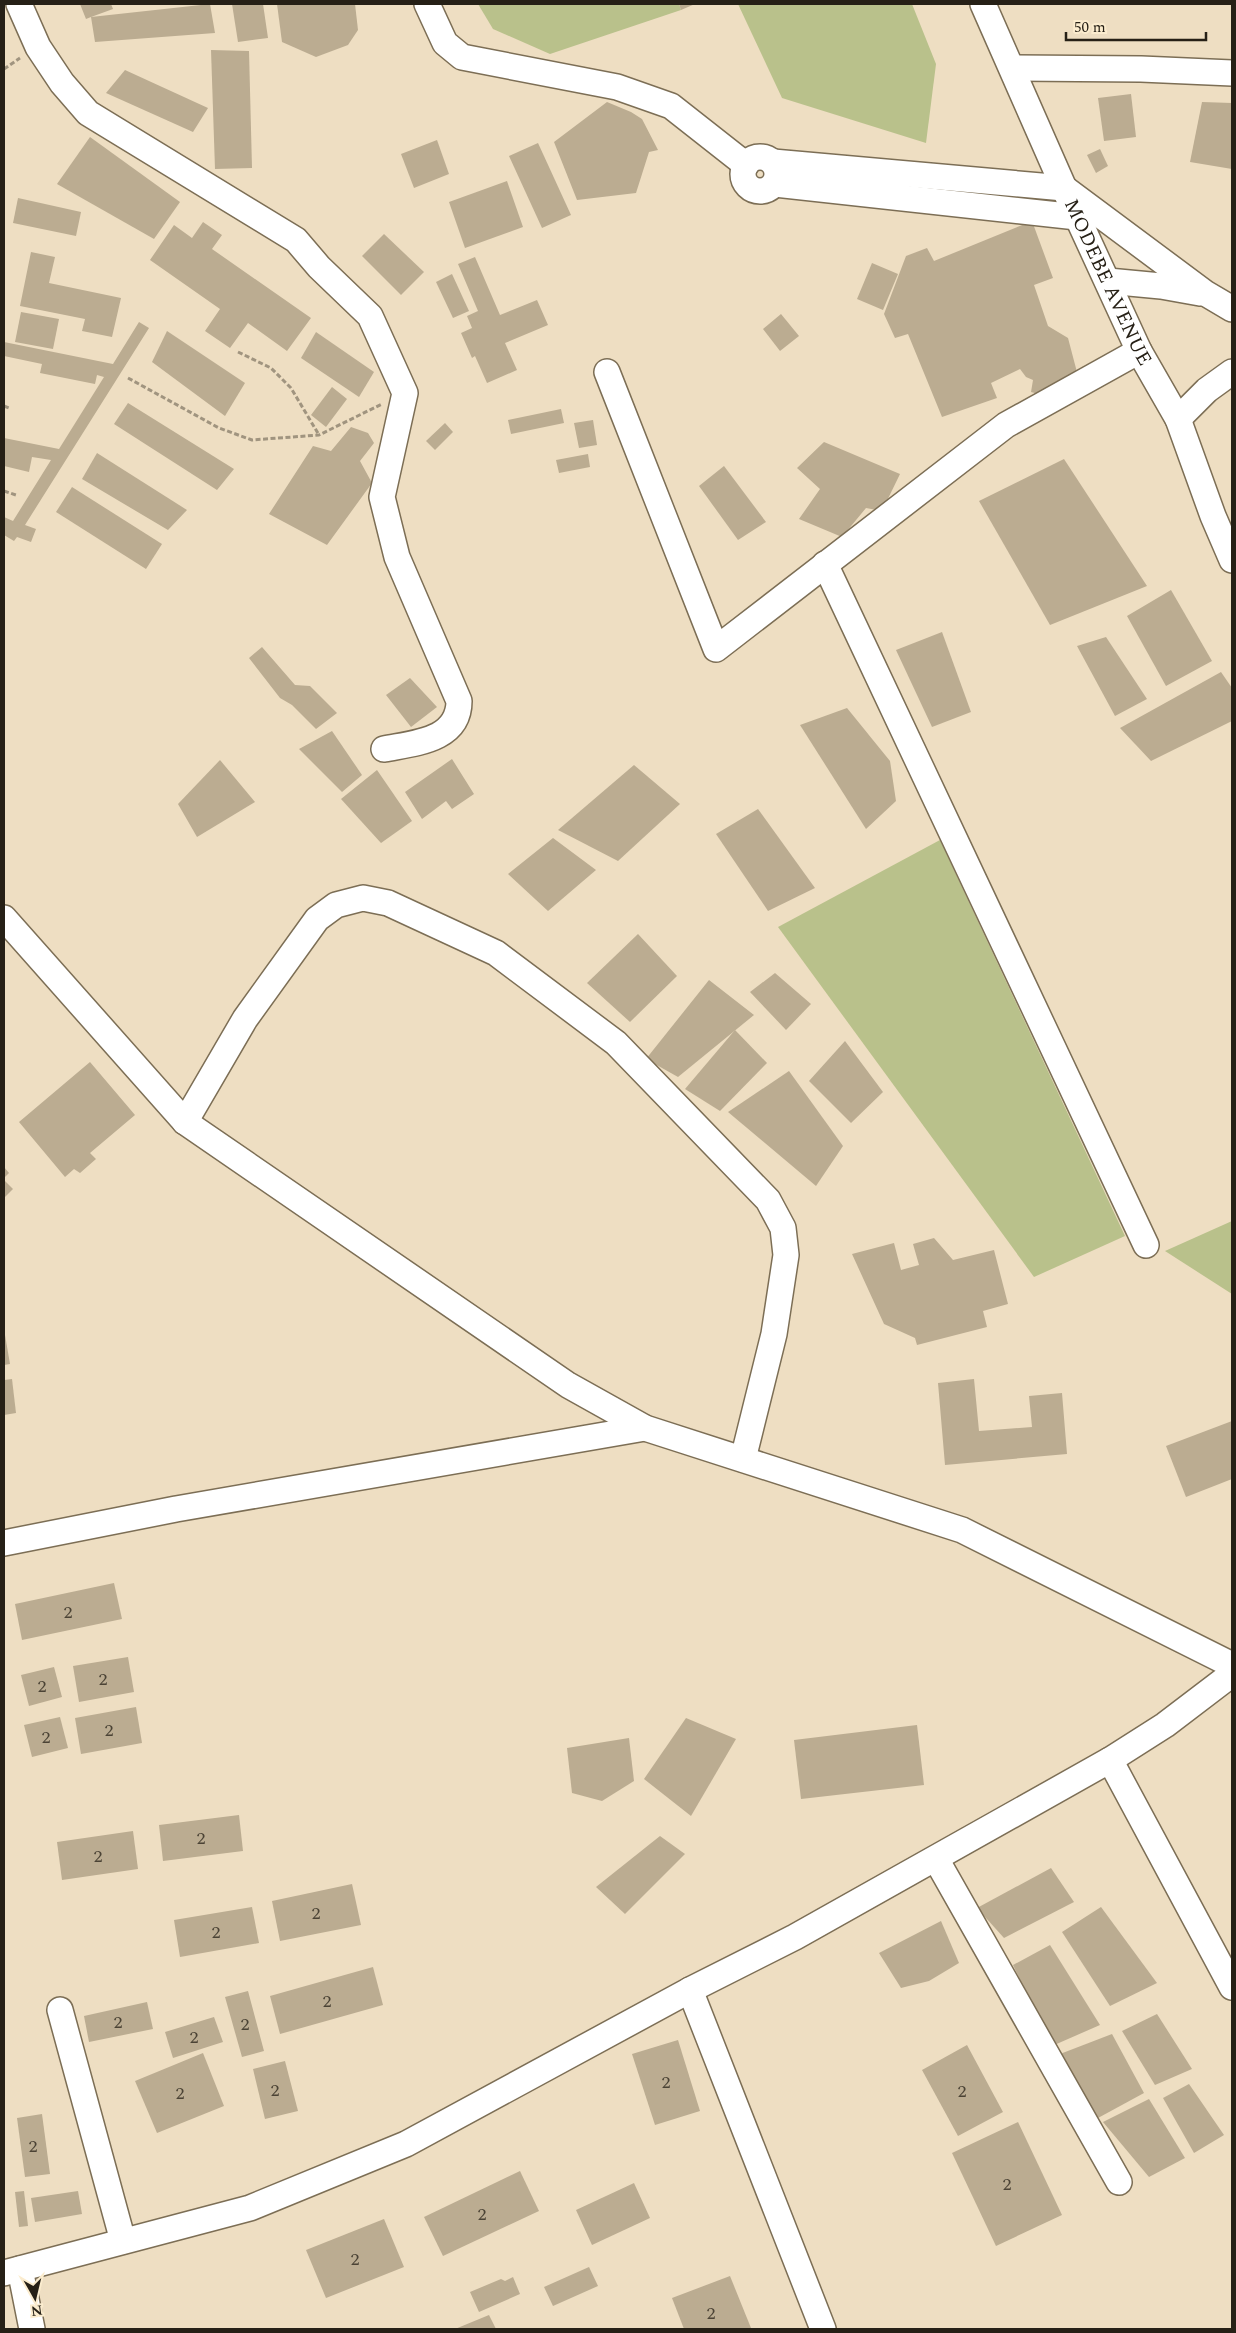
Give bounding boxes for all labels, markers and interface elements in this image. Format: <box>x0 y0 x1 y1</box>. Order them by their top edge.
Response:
scale bar <box>1066 10 1206 42</box>
text: 50 m <box>1074 16 1106 39</box>
street label: MODEBE AVENUE <box>1056 194 1160 372</box>
house number: 2 <box>64 1599 73 1626</box>
house number: 2 <box>99 1666 108 1693</box>
house number: 2 <box>38 1673 47 1700</box>
house number: 2 <box>105 1717 114 1744</box>
house number: 2 <box>42 1724 51 1751</box>
house number: 2 <box>197 1825 206 1852</box>
house number: 2 <box>94 1843 103 1870</box>
house number: 2 <box>312 1900 321 1927</box>
house number: 2 <box>212 1919 221 1946</box>
house number: 2 <box>323 1988 332 2015</box>
house number: 2 <box>114 2009 123 2036</box>
house number: 2 <box>241 2011 250 2038</box>
house number: 2 <box>190 2024 199 2051</box>
house number: 2 <box>662 2069 671 2096</box>
house number: 2 <box>271 2077 280 2104</box>
house number: 2 <box>958 2078 967 2105</box>
house number: 2 <box>176 2080 185 2107</box>
house number: 2 <box>29 2133 38 2160</box>
house number: 2 <box>1003 2171 1012 2198</box>
house number: 2 <box>478 2201 487 2228</box>
house number: 2 <box>351 2246 360 2273</box>
north arrow <box>10 2273 60 2323</box>
text: N <box>30 2299 44 2322</box>
house number: 2 <box>707 2300 716 2327</box>

